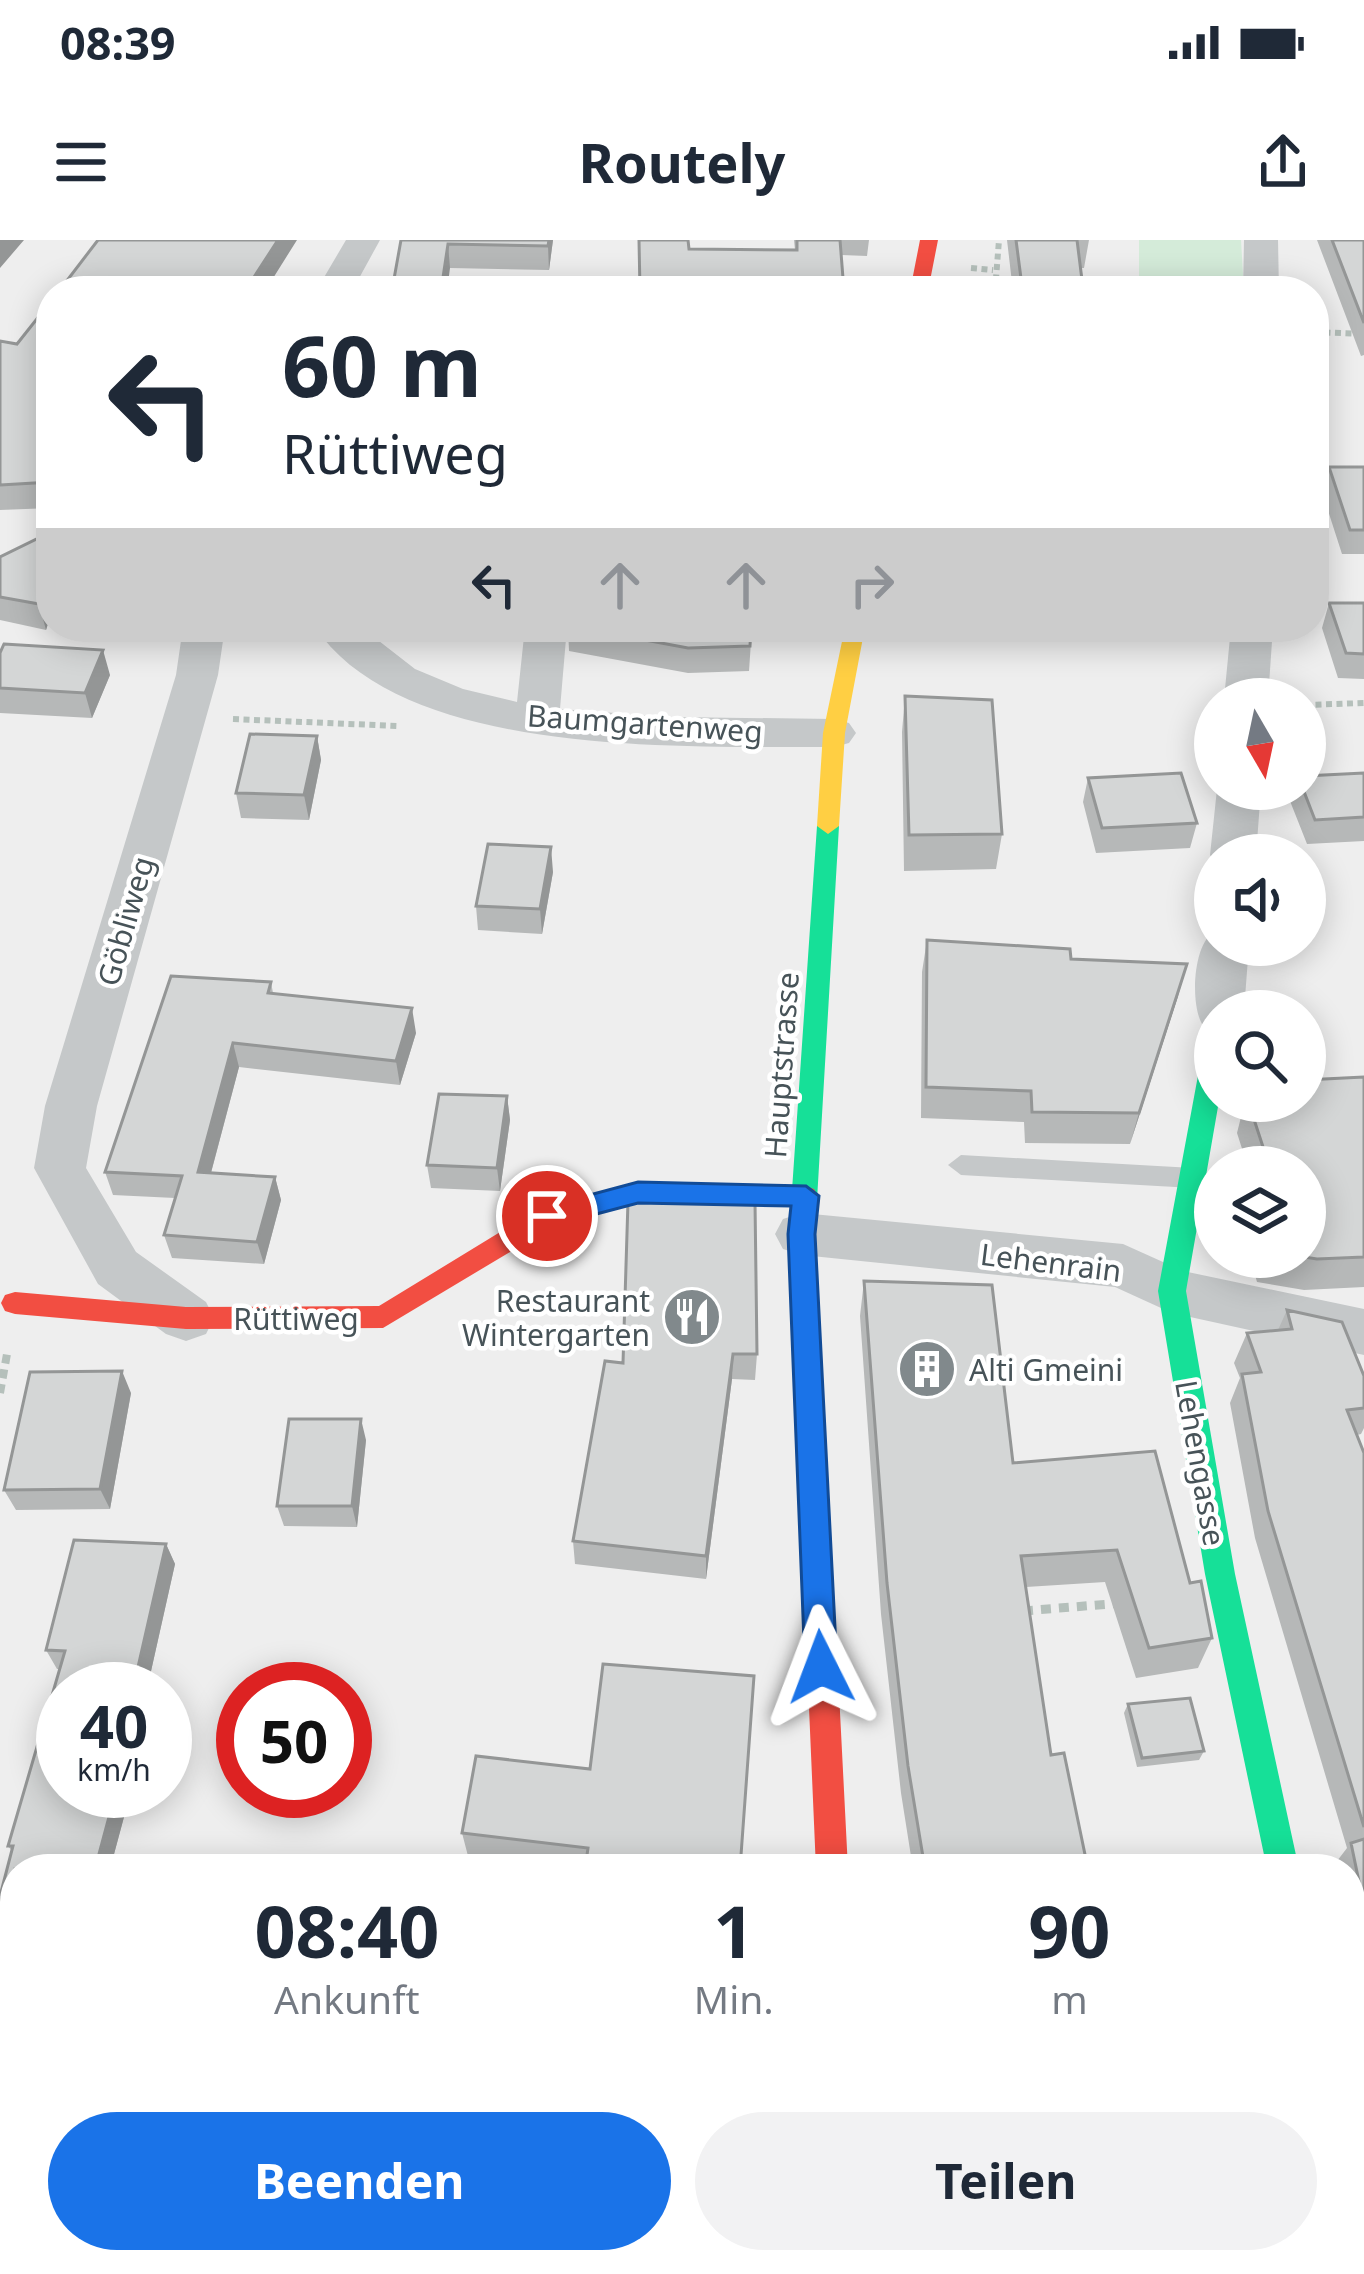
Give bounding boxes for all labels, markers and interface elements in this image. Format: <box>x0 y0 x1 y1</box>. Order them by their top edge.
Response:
text: 08:39 <box>60 12 176 73</box>
text: Routely <box>579 125 785 199</box>
icon: menu <box>48 129 114 195</box>
icon: share <box>1250 129 1316 195</box>
text: 60 m <box>282 307 482 422</box>
icon: left <box>84 324 240 480</box>
text: Rüttiweg <box>282 416 508 490</box>
icon: left <box>461 552 527 618</box>
icon: ahead <box>587 552 653 618</box>
icon: ahead <box>713 552 779 618</box>
icon: right <box>839 552 905 618</box>
north arrow <box>1194 678 1326 810</box>
map controls <box>1194 678 1326 1278</box>
street label: Baumgartenweg <box>526 694 764 752</box>
button: sound <box>1194 834 1326 966</box>
street label: Göbliweg <box>87 851 163 991</box>
street label: Hauptstrasse <box>754 971 808 1159</box>
button: search <box>1194 990 1326 1122</box>
button: layers <box>1194 1146 1326 1278</box>
pin <box>496 1165 598 1267</box>
icon: arrive <box>514 1183 580 1249</box>
street label: Lehenrain <box>978 1233 1124 1291</box>
place label: Restaurant Wintergarten <box>462 1280 650 1355</box>
restaurant icon: Restaurant Wintergarten <box>661 1286 723 1348</box>
street label: Rüttiweg <box>233 1298 359 1339</box>
building icon: Alti Gmeini <box>896 1338 958 1400</box>
place label: Alti Gmeini <box>969 1349 1123 1390</box>
street label: Lehengasse <box>1166 1377 1236 1549</box>
position arrow <box>758 1604 884 1730</box>
speed limit sign: 50 <box>216 1662 372 1818</box>
text: 40 <box>80 1684 148 1766</box>
text: km/h <box>77 1749 151 1790</box>
text: 08:40 <box>254 1881 439 1979</box>
text: 1 <box>713 1881 754 1979</box>
text: 90 <box>1028 1881 1111 1979</box>
text: Ankunft <box>274 1972 420 2025</box>
text: Min. <box>694 1972 774 2025</box>
text: m <box>1051 1972 1088 2025</box>
button: Beenden <box>48 2112 671 2250</box>
button: Teilen <box>695 2112 1317 2250</box>

